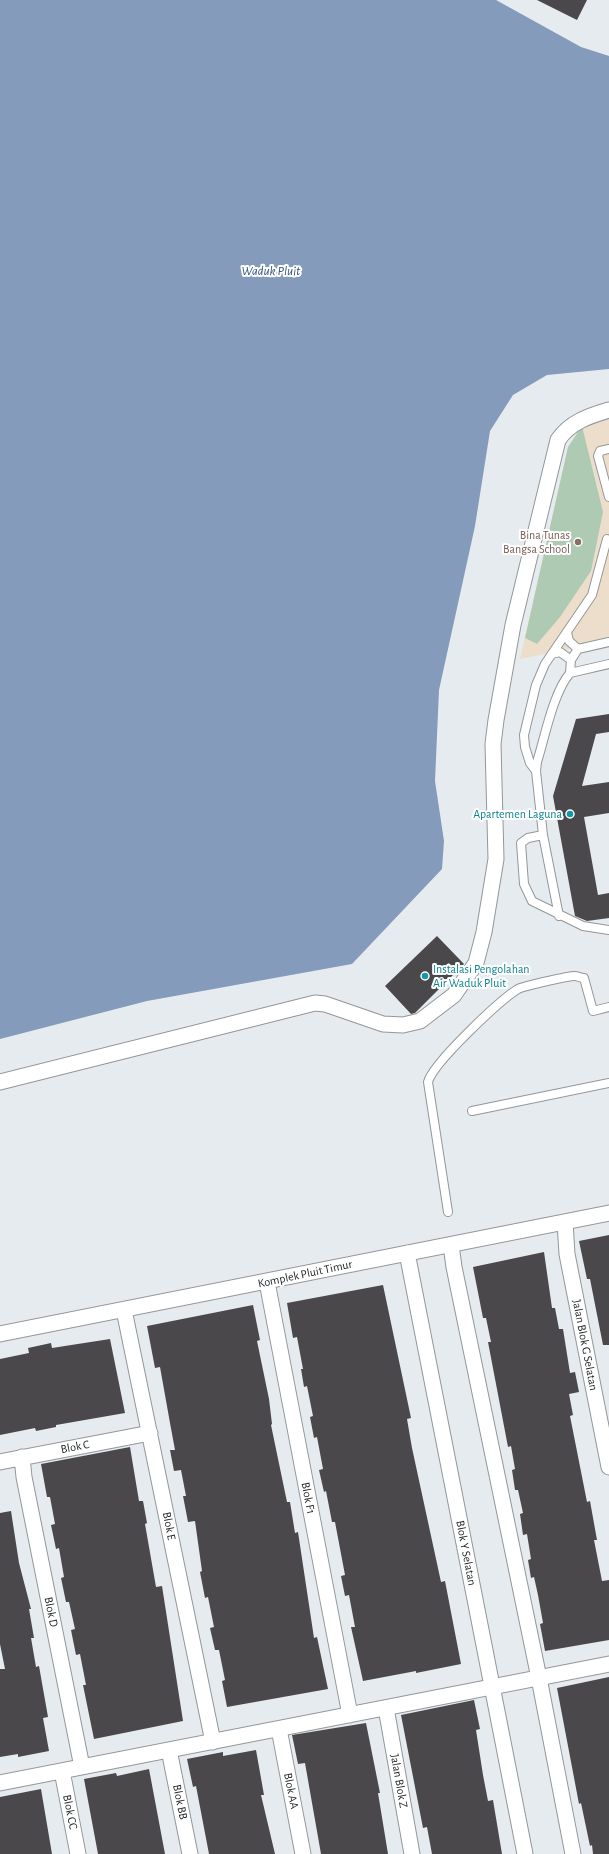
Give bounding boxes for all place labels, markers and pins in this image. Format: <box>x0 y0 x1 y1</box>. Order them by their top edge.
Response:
place label: Bina Tunas Bangsa School <box>503 528 570 556</box>
marker: Bina Tunas Bangsa School <box>573 537 583 547</box>
place label: Apartemen Laguna <box>473 807 562 821</box>
marker: Apartemen Laguna <box>565 809 575 819</box>
place label: Instalasi Pengolahan Air Waduk Pluit <box>433 962 529 990</box>
marker: Instalasi Pengolahan Air Waduk Pluit <box>420 971 430 981</box>

